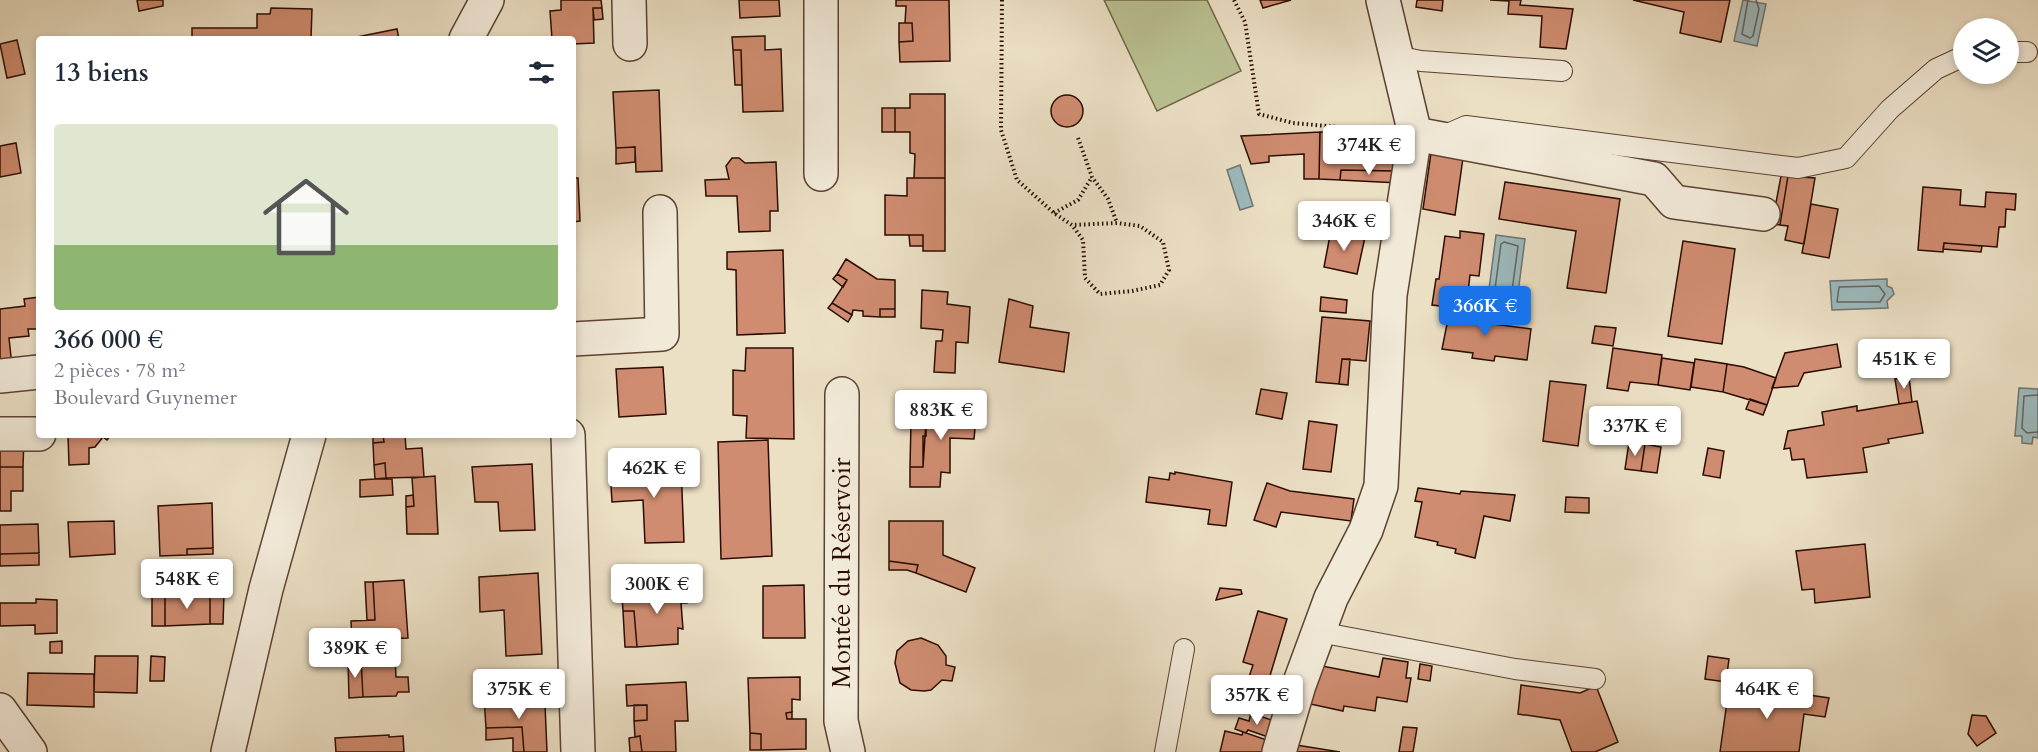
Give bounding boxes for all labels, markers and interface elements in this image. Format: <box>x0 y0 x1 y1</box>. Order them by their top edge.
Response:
map controls <box>1953 18 2019 84</box>
button: layers <box>1953 18 2019 84</box>
text: 13 biens <box>54 55 149 90</box>
icon: filters <box>525 56 558 89</box>
pin: 374K € <box>1320 125 1418 176</box>
text: 374K € <box>1337 131 1401 158</box>
icon: home <box>252 163 360 271</box>
pin: 346K € <box>1295 201 1393 252</box>
text: 346K € <box>1312 207 1376 234</box>
pin: 366K € <box>1436 286 1534 337</box>
text: 366K € <box>1453 292 1517 319</box>
text: 366 000 € <box>54 322 163 357</box>
pin: 451K € <box>1855 339 1953 390</box>
text: 451K € <box>1872 345 1936 372</box>
text: 2 pièces · 78 m² <box>54 357 185 384</box>
text: Boulevard Guynemer <box>54 384 237 411</box>
pin: 883K € <box>892 390 990 441</box>
text: 883K € <box>909 396 973 423</box>
pin: 337K € <box>1586 406 1684 457</box>
text: 337K € <box>1603 412 1667 439</box>
pin: 462K € <box>605 448 703 499</box>
text: 462K € <box>622 454 686 481</box>
street label: Montée du Réservoir <box>824 457 859 689</box>
pin: 548K € <box>138 559 236 610</box>
pin: 300K € <box>608 564 706 615</box>
text: 548K € <box>155 565 219 592</box>
text: 300K € <box>625 570 689 597</box>
pin: 389K € <box>306 628 404 679</box>
text: 389K € <box>323 634 387 661</box>
pin: 375K € <box>470 669 568 720</box>
pin: 464K € <box>1718 669 1816 720</box>
text: 375K € <box>487 675 551 702</box>
pin: 357K € <box>1208 675 1306 726</box>
text: 464K € <box>1735 675 1799 702</box>
text: 357K € <box>1225 681 1289 708</box>

